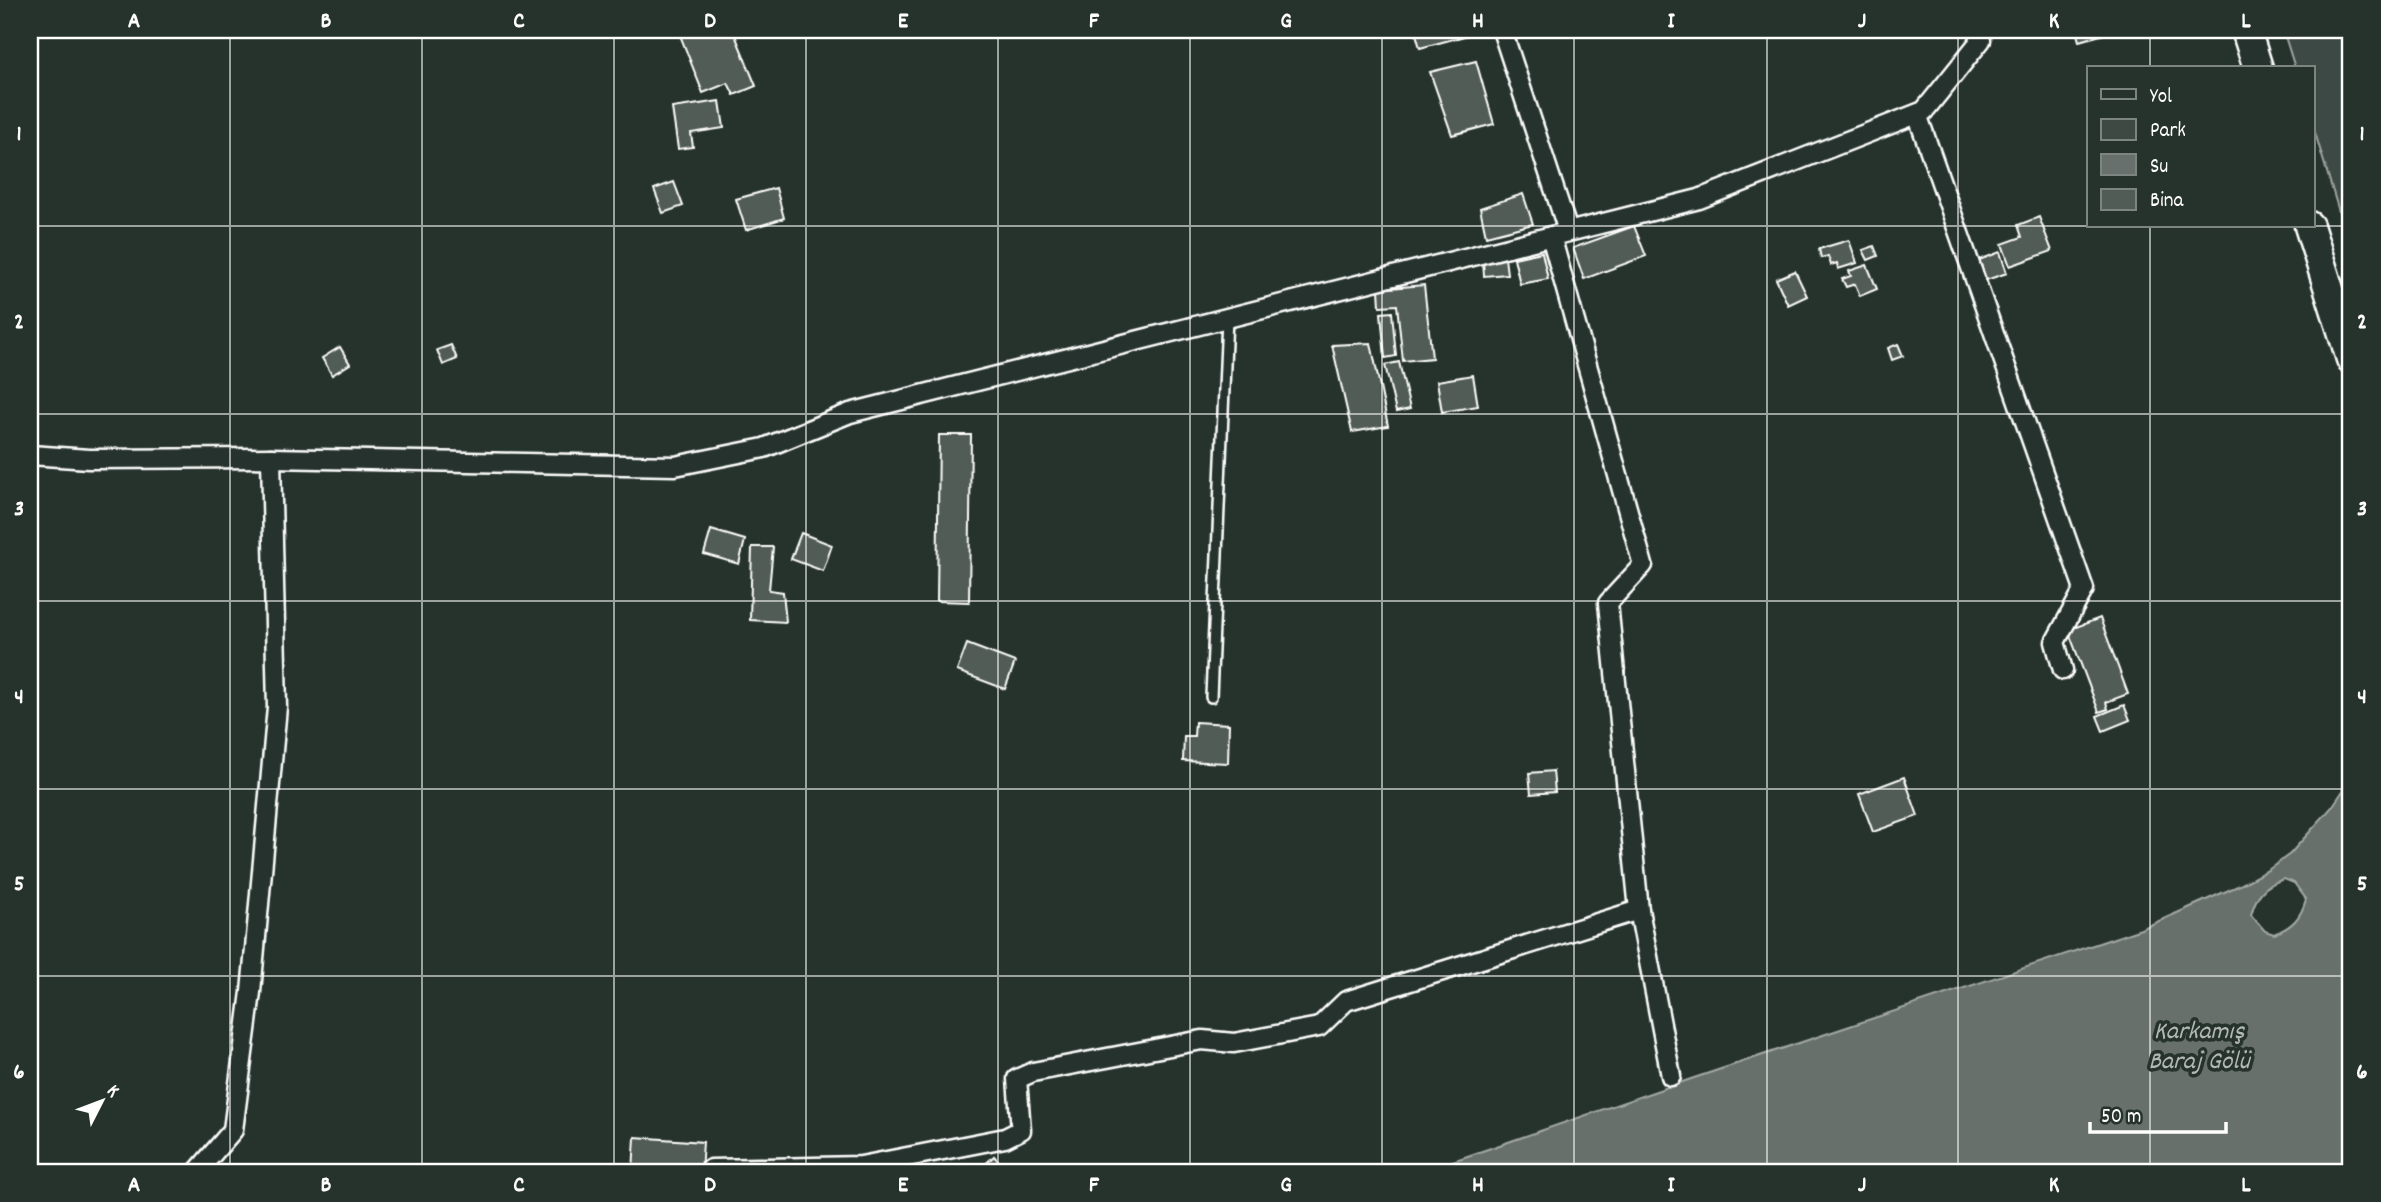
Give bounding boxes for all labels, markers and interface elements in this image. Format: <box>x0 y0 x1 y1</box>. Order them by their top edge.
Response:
text: A <box>128 6 140 39</box>
text: B <box>321 6 332 39</box>
text: C <box>513 6 525 39</box>
text: D <box>704 6 716 39</box>
text: E <box>898 6 909 39</box>
text: F <box>1089 6 1100 39</box>
text: G <box>1280 6 1292 39</box>
text: H <box>1472 6 1484 39</box>
text: I <box>1667 6 1675 39</box>
text: J <box>1858 6 1866 39</box>
text: K <box>2049 6 2060 39</box>
text: L <box>2241 6 2251 39</box>
legend <box>2087 66 2314 228</box>
text: Yol <box>2150 83 2172 113</box>
text: Park <box>2150 117 2186 147</box>
text: 1 <box>16 119 22 152</box>
text: 1 <box>2359 119 2365 152</box>
text: Su <box>2150 153 2168 183</box>
text: Bina <box>2150 187 2184 217</box>
text: 2 <box>14 307 24 340</box>
text: 2 <box>2357 307 2367 340</box>
text: 3 <box>14 494 24 527</box>
text: 3 <box>2357 494 2367 527</box>
text: 4 <box>14 682 24 715</box>
text: 4 <box>2357 682 2367 715</box>
text: 5 <box>14 869 24 902</box>
text: 5 <box>2357 869 2367 902</box>
water label: Karkamış Baraj Gölü <box>2148 1014 2251 1081</box>
text: 6 <box>13 1057 25 1090</box>
text: 6 <box>2356 1057 2368 1090</box>
north arrow <box>66 1066 136 1136</box>
text: K <box>99 1080 125 1104</box>
scale bar <box>2090 1090 2227 1134</box>
text: 50 m <box>2101 1103 2141 1133</box>
text: A <box>128 1170 140 1202</box>
text: B <box>321 1170 332 1202</box>
text: C <box>513 1170 525 1202</box>
text: D <box>704 1170 716 1202</box>
text: E <box>898 1170 909 1202</box>
text: F <box>1089 1170 1100 1202</box>
text: G <box>1280 1170 1292 1202</box>
text: H <box>1472 1170 1484 1202</box>
text: I <box>1667 1170 1675 1202</box>
text: J <box>1858 1170 1866 1202</box>
text: K <box>2049 1170 2060 1202</box>
text: L <box>2241 1170 2251 1202</box>

